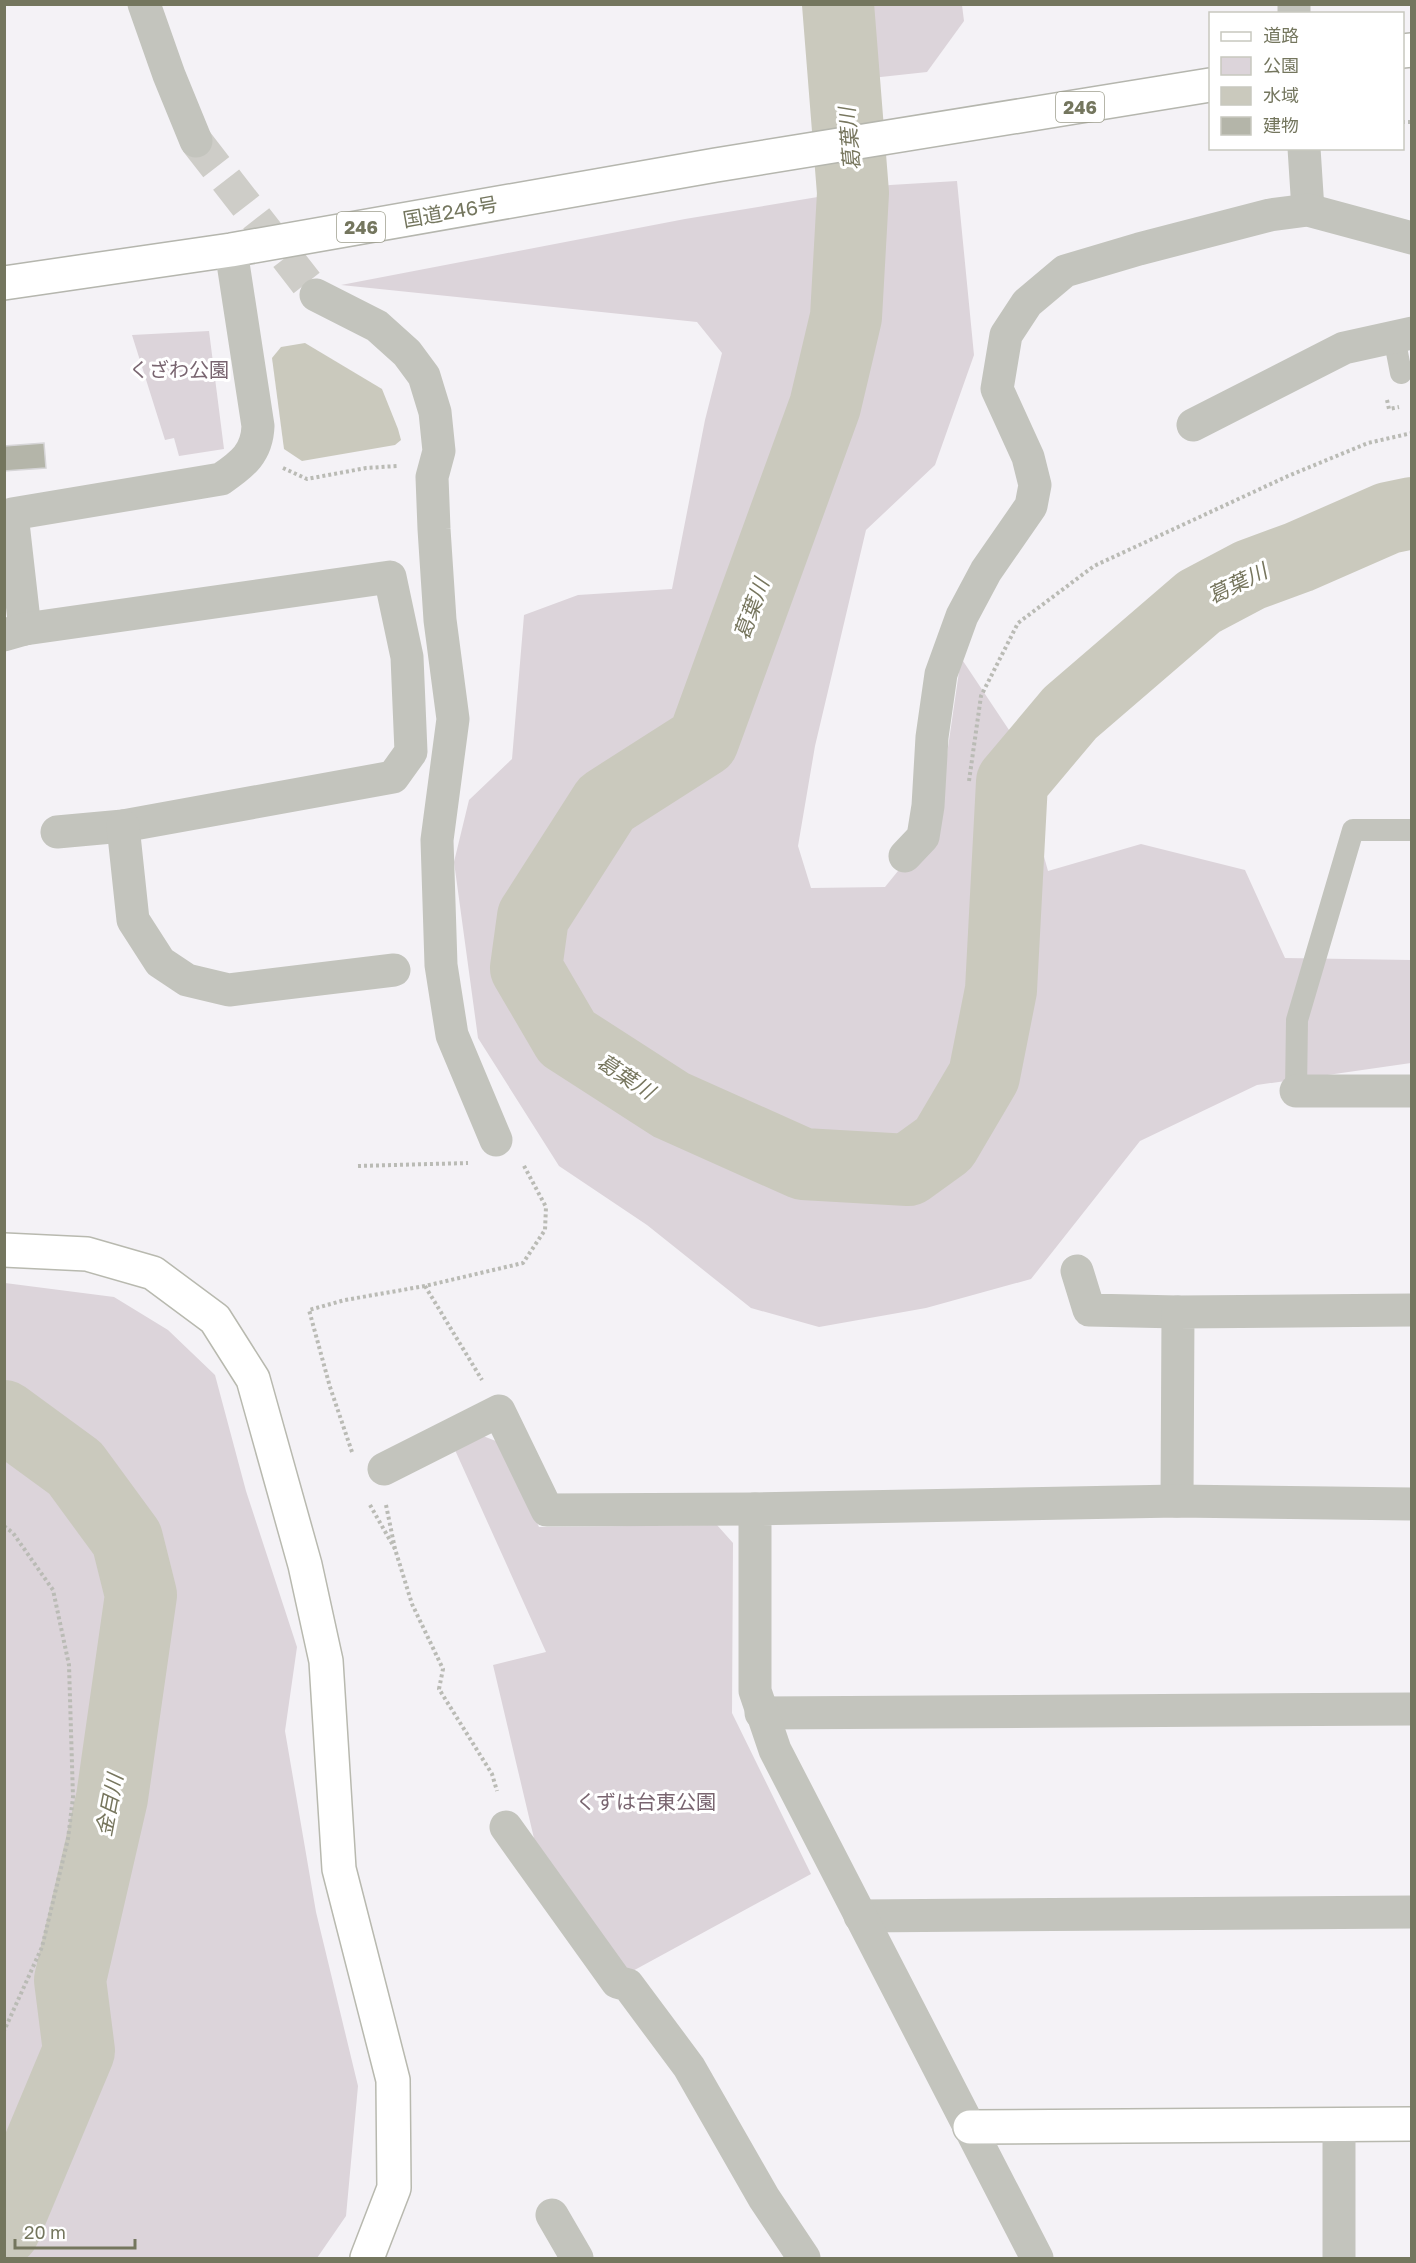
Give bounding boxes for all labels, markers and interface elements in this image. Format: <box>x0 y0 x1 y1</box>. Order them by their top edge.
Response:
legend <box>1209 12 1404 150</box>
text: 道路 <box>1263 24 1299 46</box>
text: 公園 <box>1263 54 1299 76</box>
text: 水域 <box>1263 84 1299 106</box>
road number: 246 <box>1056 92 1104 122</box>
water label: 葛葉川 <box>833 104 865 172</box>
text: 建物 <box>1263 114 1299 136</box>
street label: 国道246号 <box>401 191 499 231</box>
road number: 246 <box>337 212 385 242</box>
park label: くざわ公園 <box>129 357 229 381</box>
water label: 葛葉川 <box>1203 557 1273 608</box>
water label: 葛葉川 <box>728 573 775 643</box>
water label: 葛葉川 <box>593 1048 661 1105</box>
water label: 金目川 <box>90 1770 128 1838</box>
park label: くずは台東公園 <box>576 1789 716 1813</box>
scale bar <box>15 2212 135 2250</box>
text: 20 m <box>24 2221 66 2243</box>

